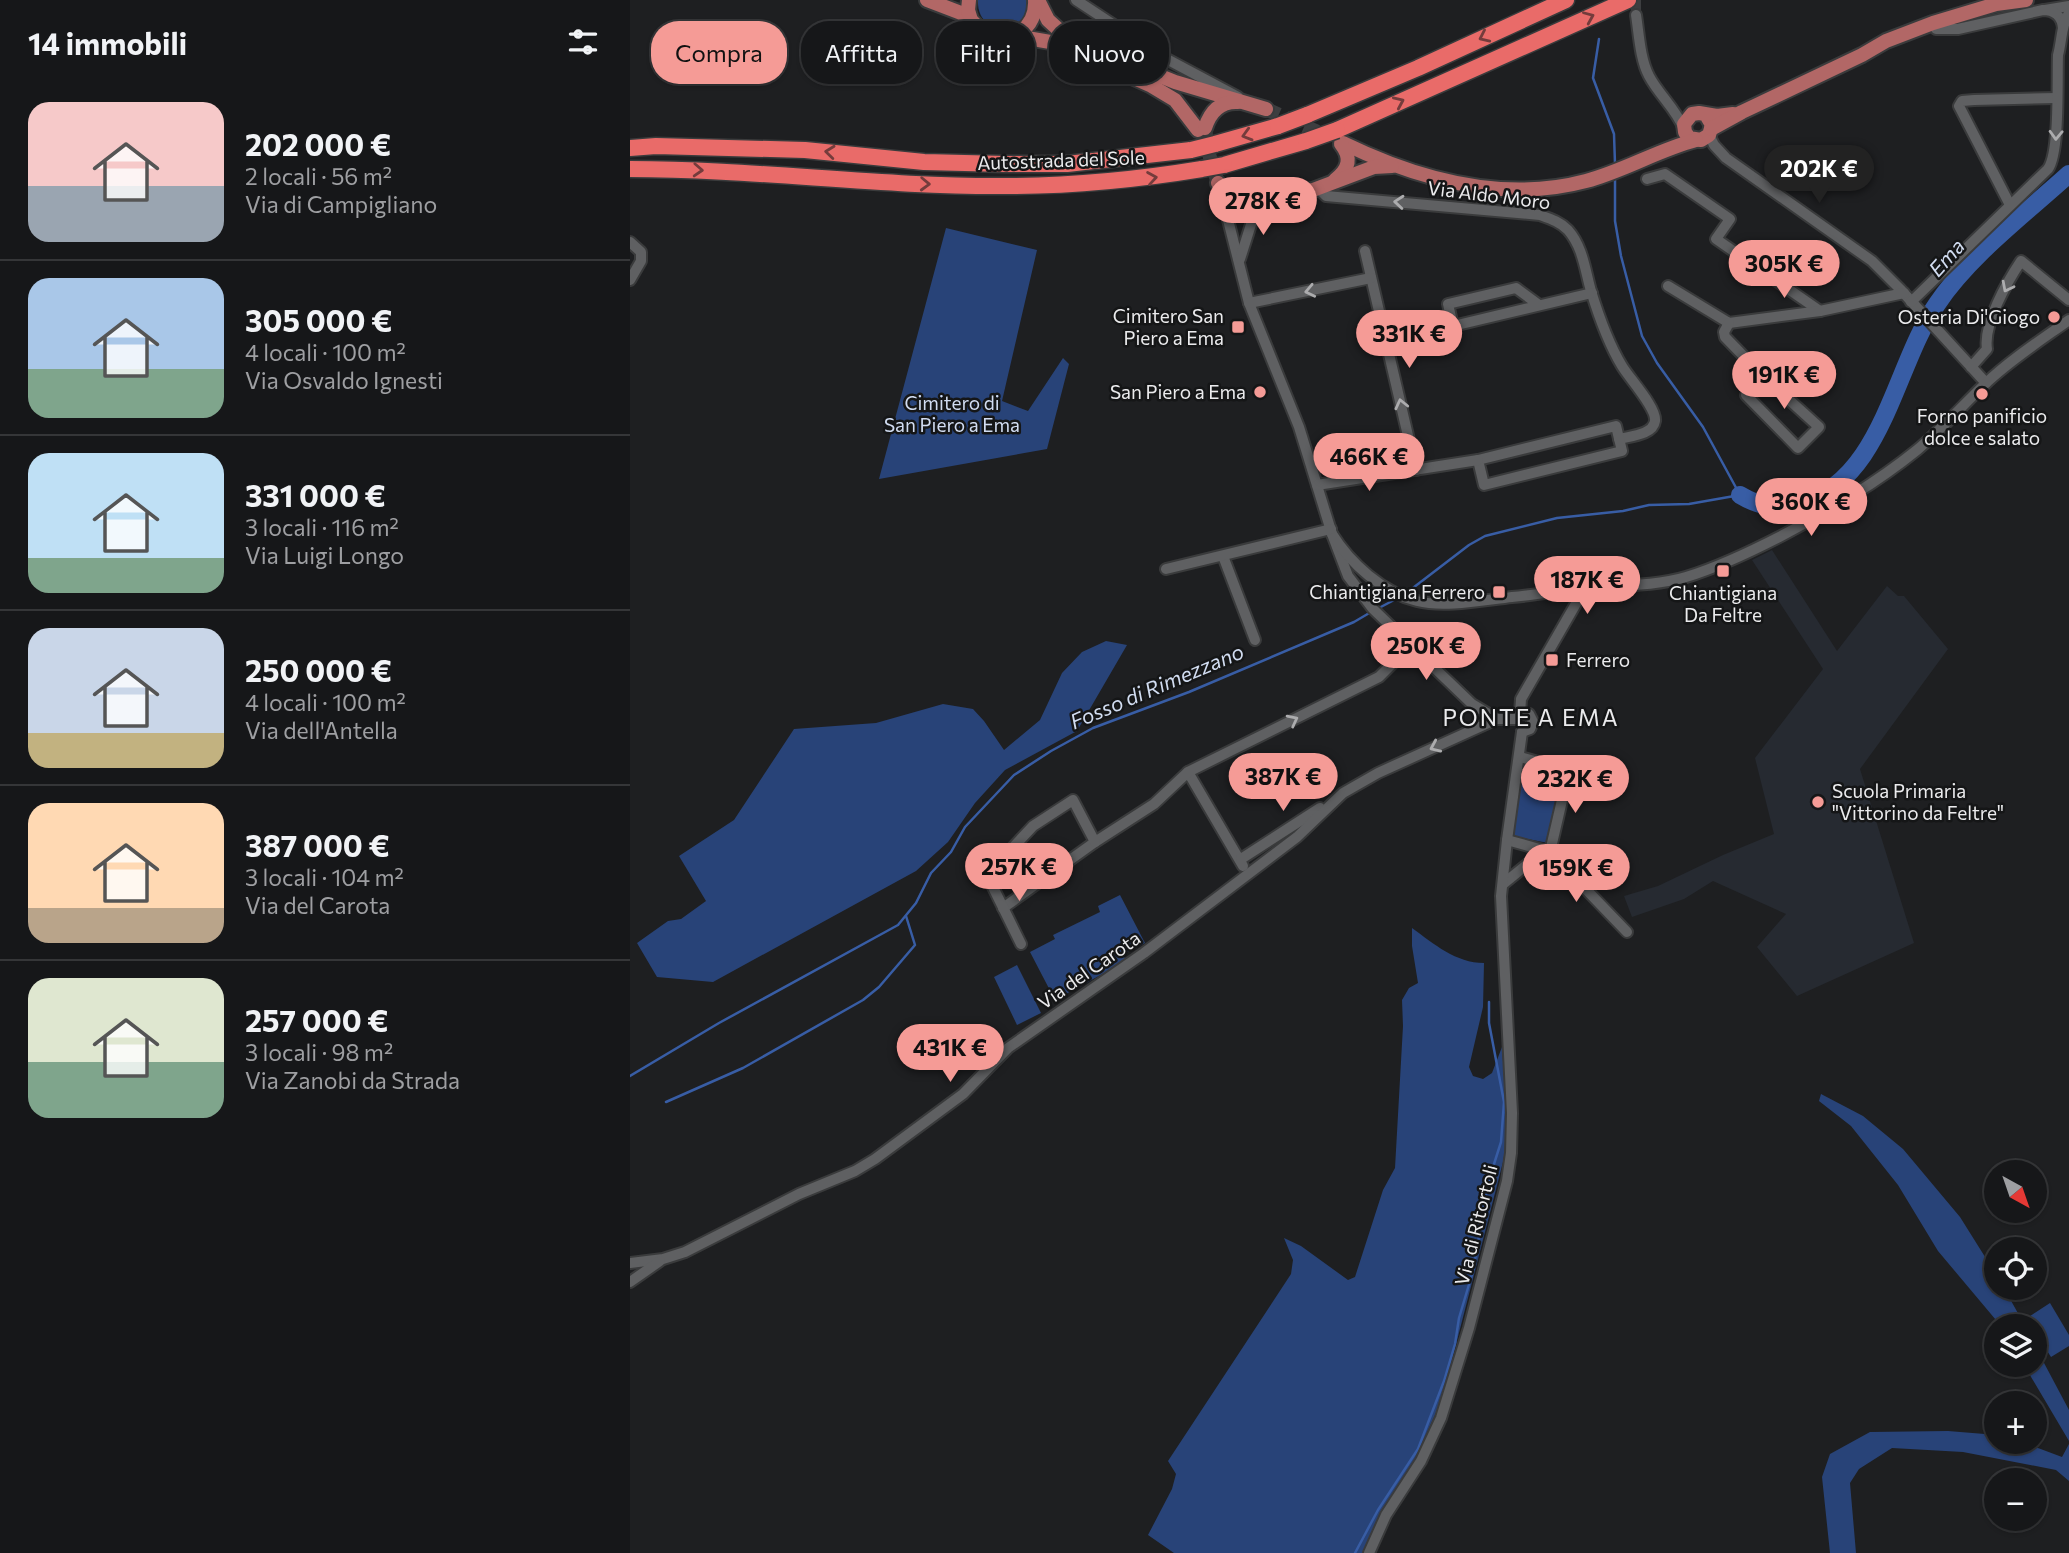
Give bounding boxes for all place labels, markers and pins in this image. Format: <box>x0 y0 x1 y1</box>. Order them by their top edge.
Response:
pin: 202K € <box>1762 146 1876 205</box>
pin: 278K € <box>1206 177 1320 237</box>
pin: 305K € <box>1727 240 1841 300</box>
place label: Cimitero San Piero a Ema <box>1113 304 1224 349</box>
place label: Osteria Di'Giogo <box>1898 305 2040 328</box>
marker: Osteria Di'Giogo <box>2046 309 2062 325</box>
pin: 331K € <box>1352 310 1466 370</box>
marker: Cimitero San Piero a Ema <box>1230 319 1246 335</box>
pin: 191K € <box>1727 352 1841 411</box>
place label: San Piero a Ema <box>1110 380 1246 403</box>
marker: San Piero a Ema <box>1252 384 1268 400</box>
marker: Forno panificio dolce e salato <box>1974 386 1990 402</box>
place label: Forno panificio dolce e salato <box>1917 404 2047 449</box>
pin: 466K € <box>1312 434 1426 493</box>
pin: 360K € <box>1754 478 1868 538</box>
pin: 187K € <box>1530 556 1644 616</box>
marker: Chiantigiana Da Feltre <box>1715 563 1731 579</box>
place label: Chiantigiana Ferrero <box>1309 580 1485 603</box>
place label: Chiantigiana Da Feltre <box>1669 581 1777 626</box>
marker: Chiantigiana Ferrero <box>1491 584 1507 600</box>
pin: 250K € <box>1369 622 1483 682</box>
place label: Ferrero <box>1566 648 1630 671</box>
marker: Ferrero <box>1544 652 1560 668</box>
pin: 387K € <box>1226 754 1340 813</box>
pin: 232K € <box>1518 756 1632 815</box>
place label: Scuola Primaria "Vittorino da Feltre" <box>1832 779 2004 824</box>
marker: Scuola Primaria "Vittorino da Feltre" <box>1810 794 1826 810</box>
pin: 257K € <box>962 844 1076 903</box>
pin: 159K € <box>1519 844 1633 904</box>
pin: 431K € <box>893 1024 1007 1084</box>

